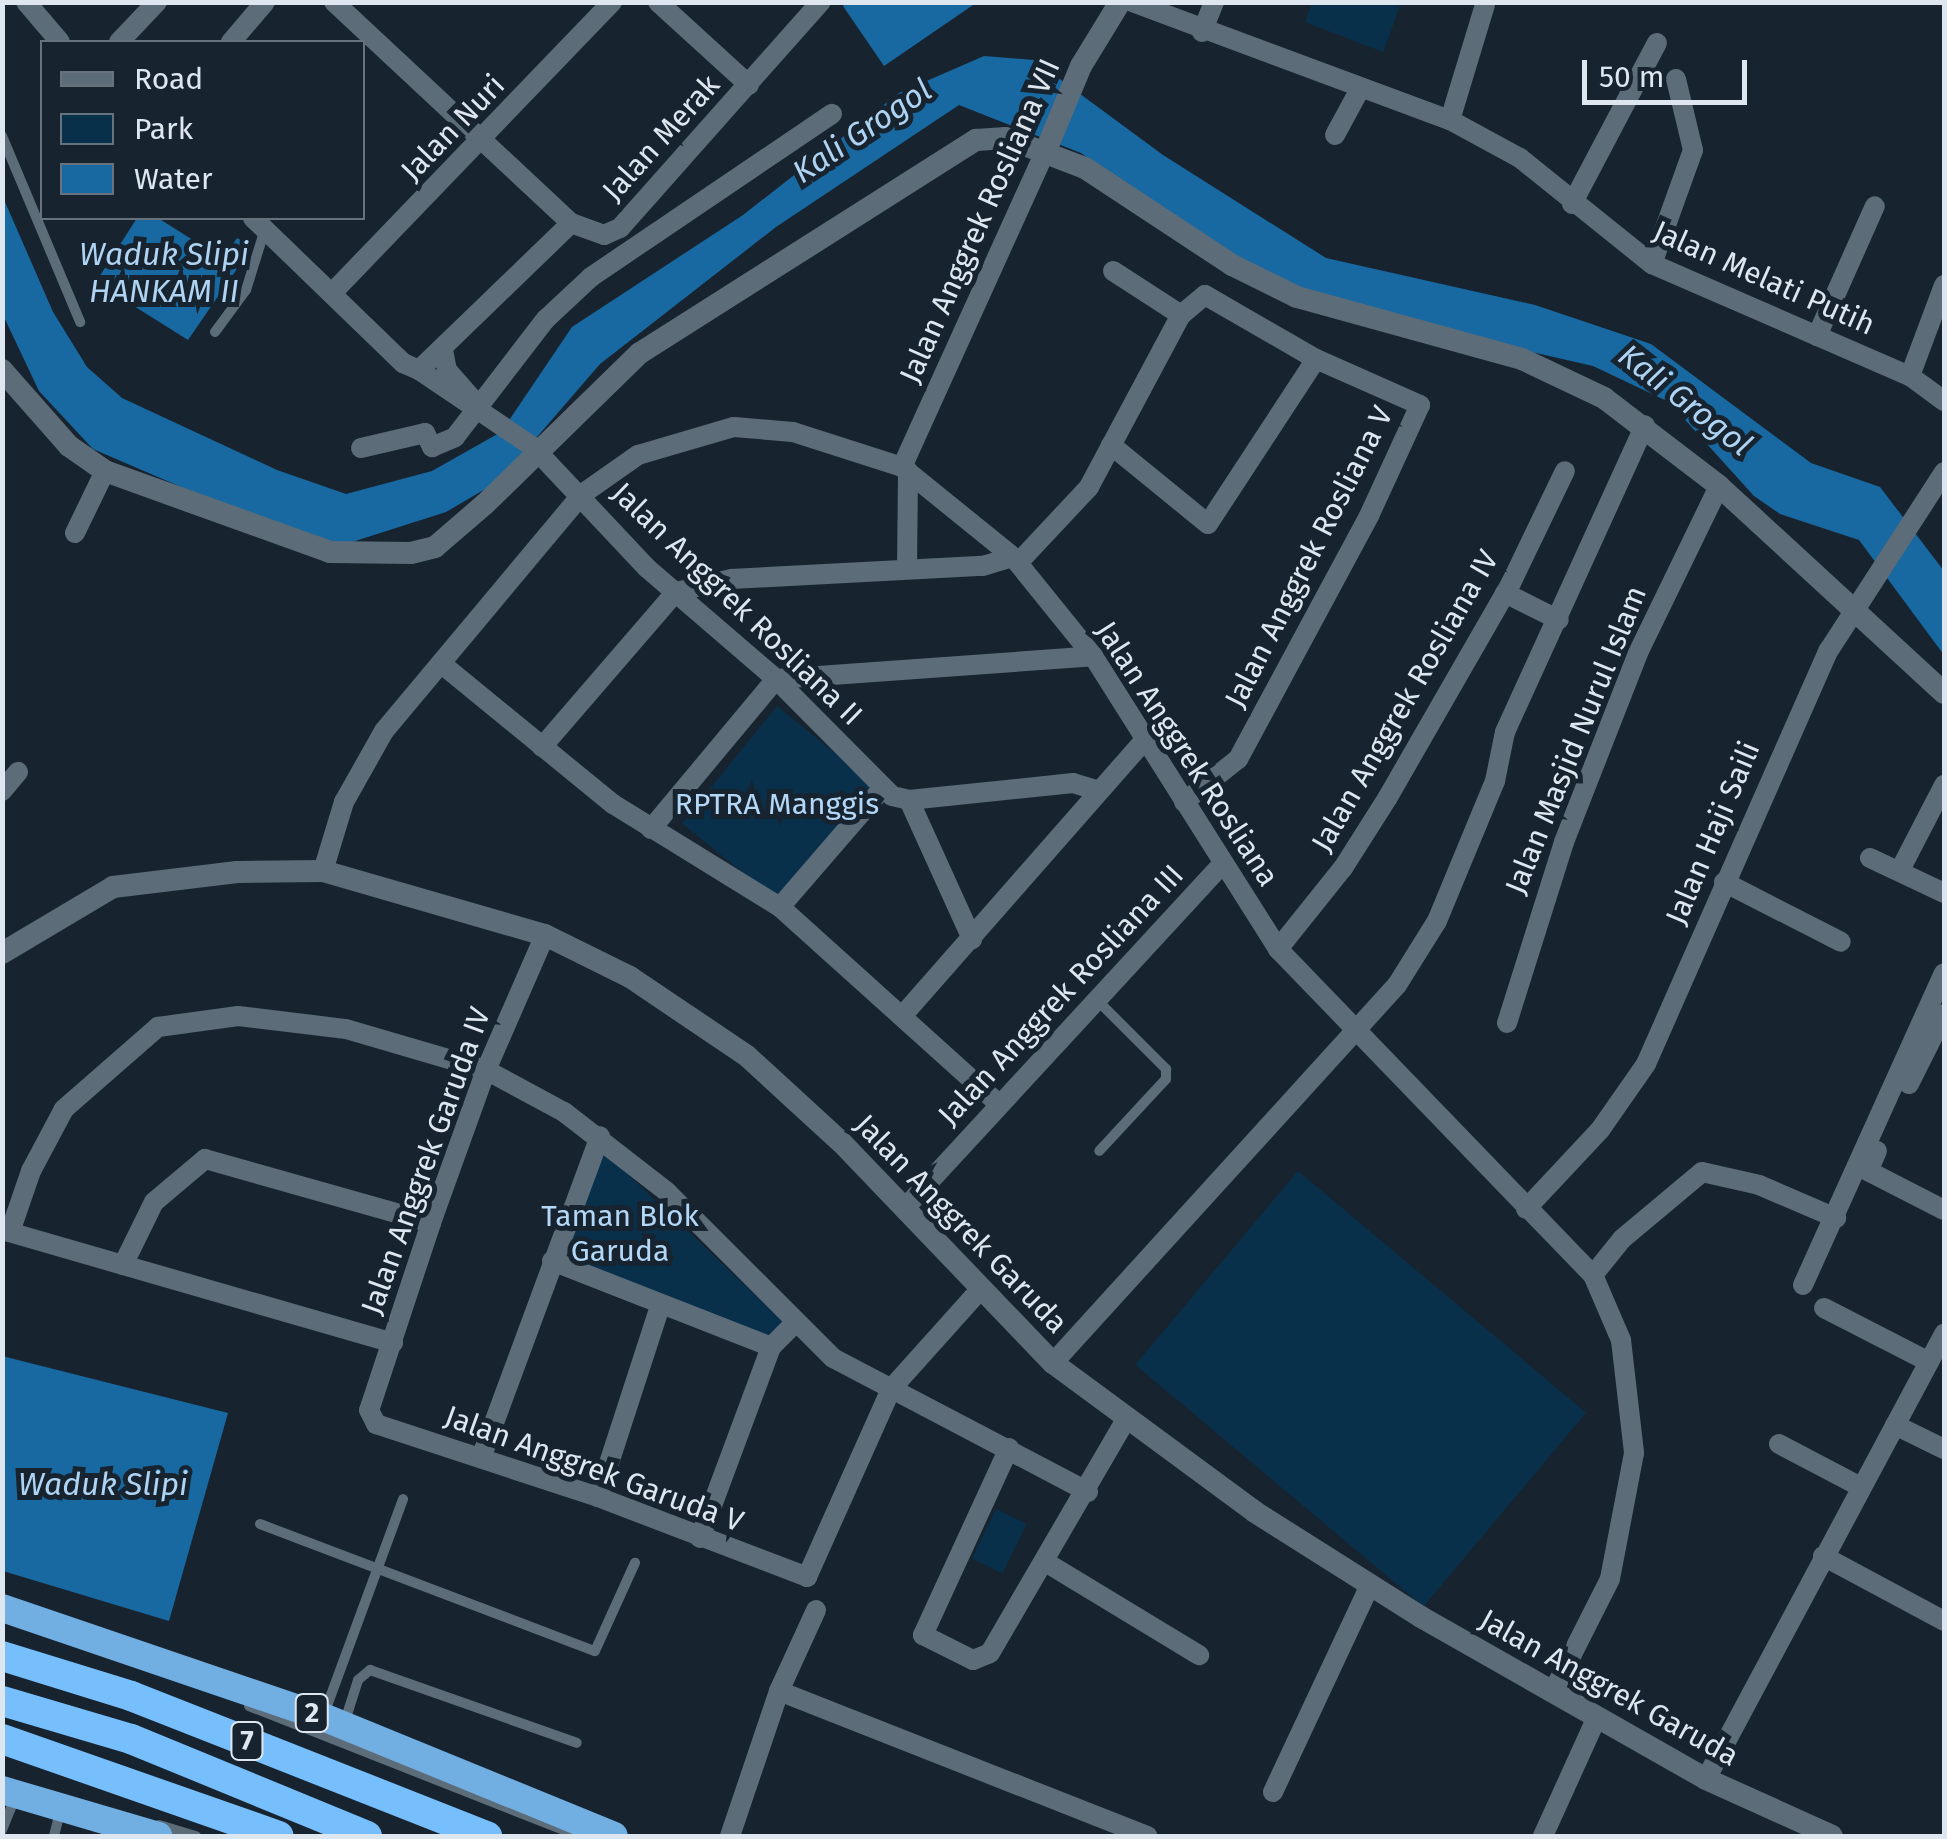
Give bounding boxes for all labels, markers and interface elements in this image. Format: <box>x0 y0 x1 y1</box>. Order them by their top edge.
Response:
legend <box>40 40 365 220</box>
scale bar <box>1587 40 1752 102</box>
street label: Jalan Anggrek Rosliana VII <box>892 53 1068 389</box>
text: 50 m <box>1599 59 1664 95</box>
text: Road <box>134 61 203 97</box>
street label: Jalan Nuri <box>394 67 512 189</box>
street label: Jalan Merak <box>595 67 727 209</box>
water label: Kali Grogol <box>785 71 939 191</box>
text: Park <box>134 111 193 147</box>
text: Water <box>134 161 213 197</box>
street label: Jalan Melati Putih <box>1648 213 1880 343</box>
water label: Waduk Slipi HANKAM II <box>79 236 249 311</box>
water label: Kali Grogol <box>1611 336 1759 464</box>
street label: Jalan Anggrek Rosliana V <box>1217 400 1401 714</box>
street label: Jalan Anggrek Rosliana II <box>604 475 870 733</box>
street label: Jalan Anggrek Rosliana IV <box>1304 544 1506 858</box>
street label: Jalan Masjid Nurul Islam <box>1498 581 1654 899</box>
street label: Jalan Anggrek Rosliana <box>1088 615 1286 893</box>
street label: Jalan Haji Saili <box>1658 736 1768 930</box>
park label: RPTRA Manggis <box>675 786 879 822</box>
street label: Jalan Anggrek Rosliana III <box>931 857 1191 1133</box>
street label: Jalan Anggrek Garuda IV <box>354 1003 498 1319</box>
street label: Jalan Anggrek Garuda <box>847 1107 1075 1341</box>
park label: Taman Blok Garuda <box>541 1198 699 1268</box>
street label: Jalan Anggrek Garuda V <box>440 1398 748 1540</box>
water label: Waduk Slipi <box>18 1465 188 1503</box>
street label: Jalan Anggrek Garuda <box>1473 1602 1745 1774</box>
road number: 2 <box>294 1690 330 1736</box>
road number: 7 <box>230 1718 264 1764</box>

